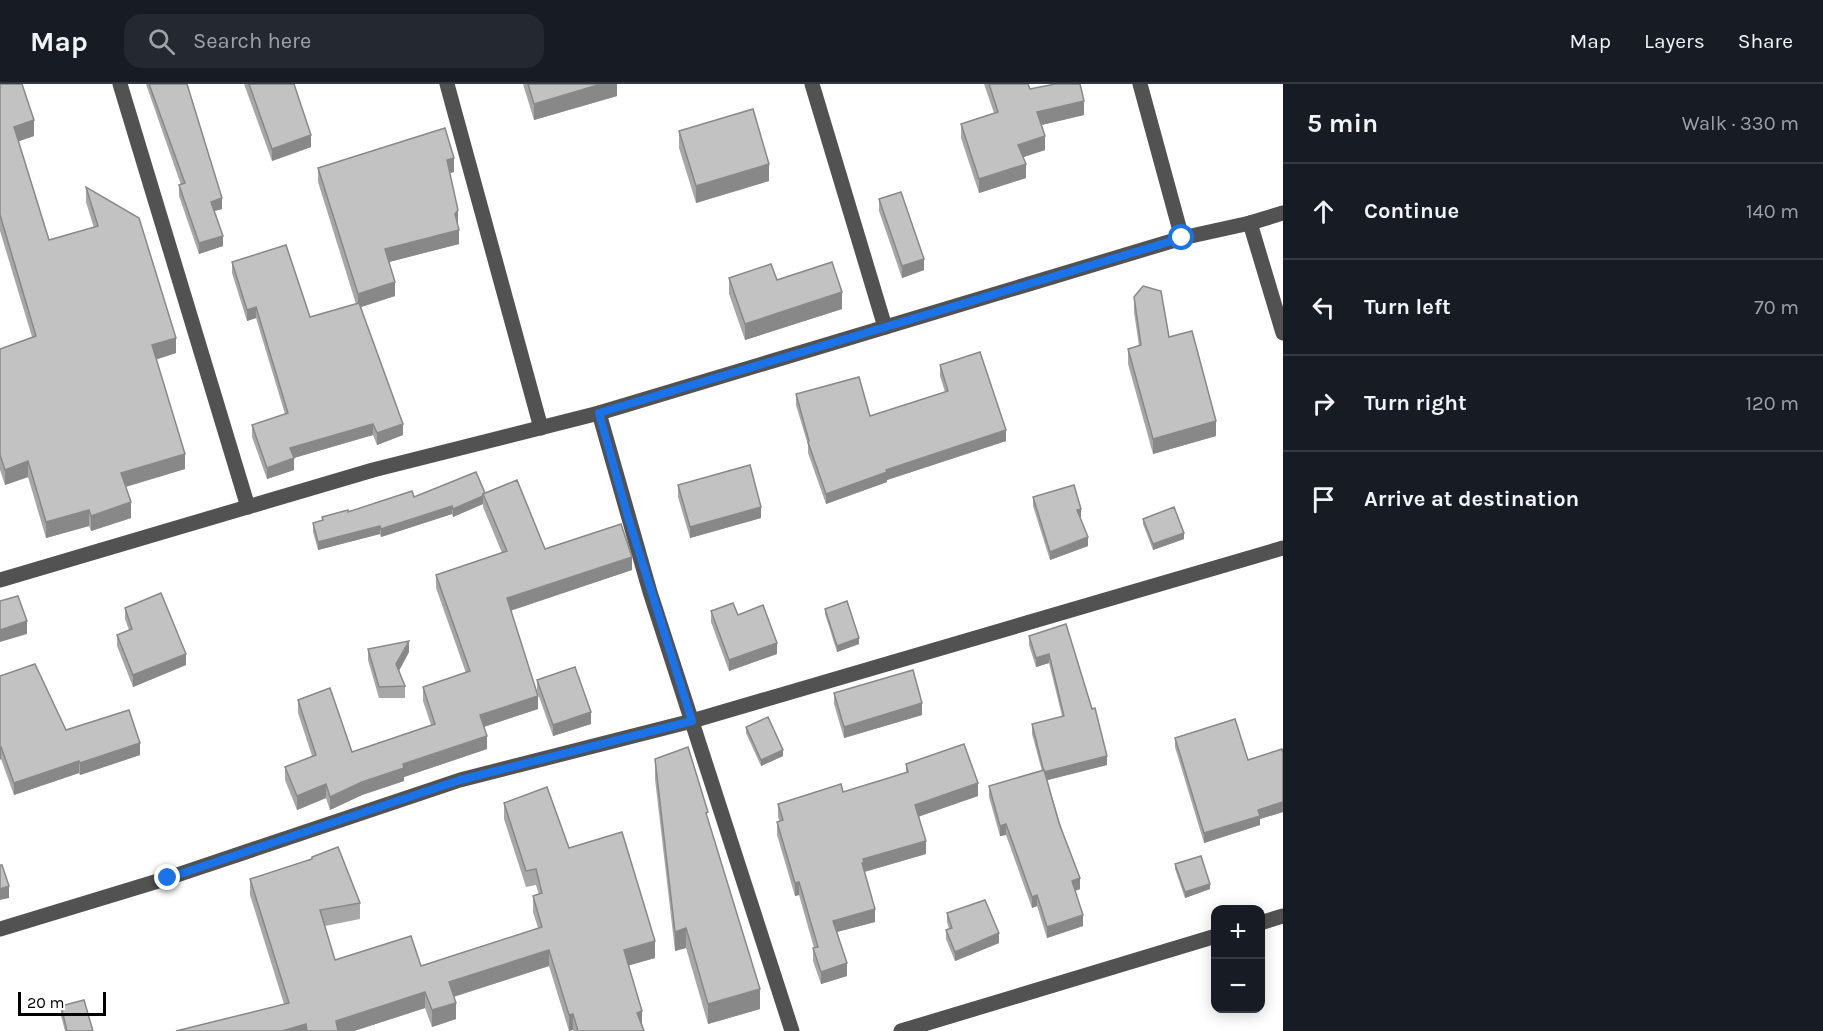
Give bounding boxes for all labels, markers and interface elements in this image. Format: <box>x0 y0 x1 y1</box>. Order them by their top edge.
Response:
search box <box>124 14 544 68</box>
text: Map <box>30 25 88 58</box>
icon: search <box>145 25 178 58</box>
text: Search here <box>193 28 311 54</box>
text: Map <box>1569 29 1611 53</box>
text: Layers <box>1644 29 1705 53</box>
text: Share <box>1738 29 1793 53</box>
text: 5 min <box>1307 108 1378 139</box>
text: Walk · 330 m <box>1682 112 1799 135</box>
icon: ahead <box>1307 195 1340 228</box>
text: Continue <box>1364 198 1459 224</box>
text: 140 m <box>1746 200 1799 223</box>
route start <box>1168 224 1194 250</box>
icon: left <box>1307 291 1340 324</box>
text: Turn left <box>1364 294 1451 320</box>
text: 70 m <box>1754 296 1799 319</box>
icon: right <box>1307 387 1340 420</box>
text: Turn right <box>1364 390 1467 416</box>
text: 120 m <box>1745 392 1799 415</box>
icon: arrive <box>1307 483 1340 516</box>
text: Arrive at destination <box>1364 486 1579 512</box>
route end <box>154 864 180 890</box>
map controls <box>1211 905 1265 1013</box>
button: + <box>1211 905 1265 959</box>
button: − <box>1211 959 1265 1013</box>
scale bar <box>18 989 106 1016</box>
text: 20 m <box>27 993 65 1012</box>

